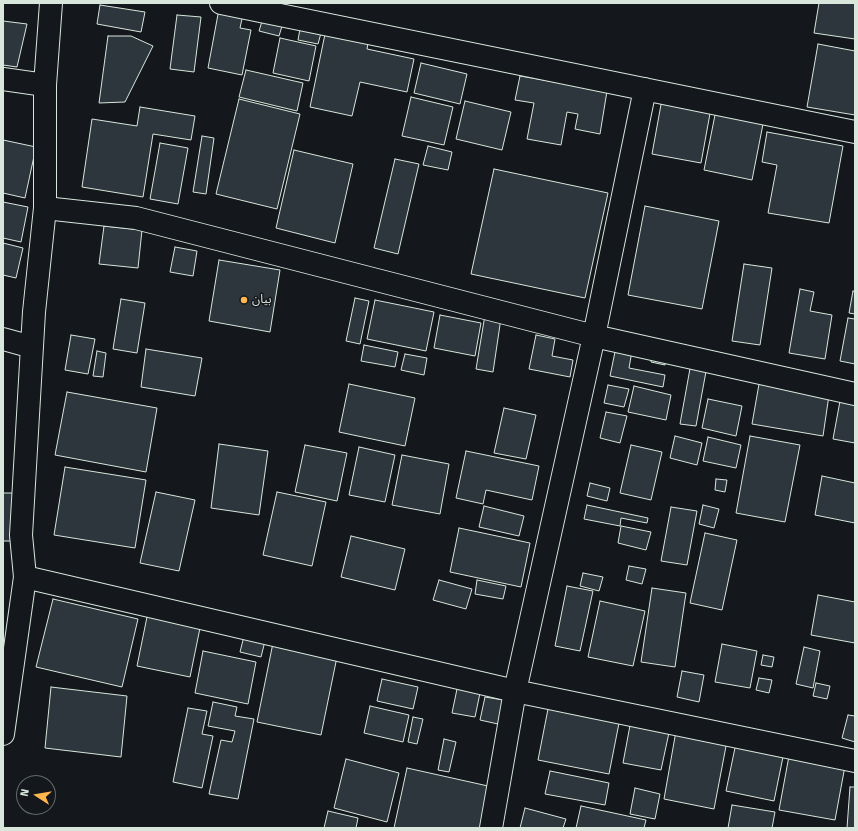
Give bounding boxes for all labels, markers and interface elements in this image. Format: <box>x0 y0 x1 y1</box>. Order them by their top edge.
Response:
place label: بيان <box>252 293 271 307</box>
marker: بيان <box>239 295 249 305</box>
north arrow <box>16 775 56 815</box>
text: N <box>18 788 32 798</box>

